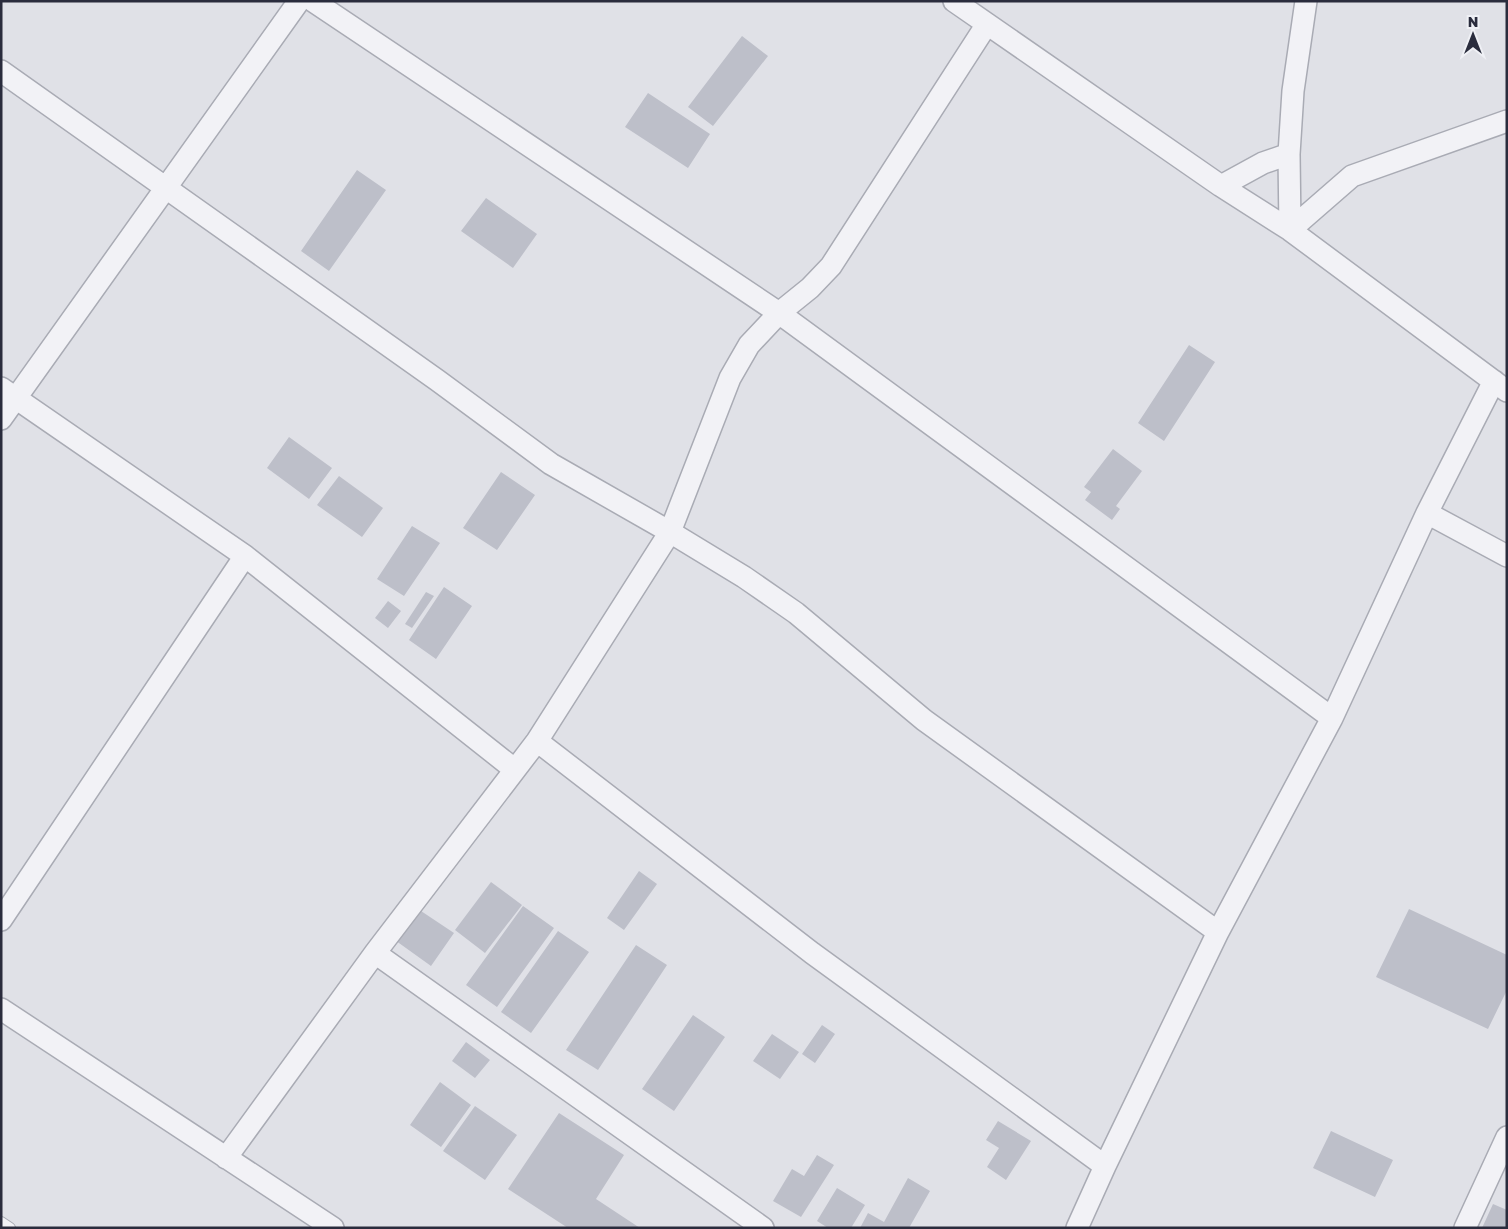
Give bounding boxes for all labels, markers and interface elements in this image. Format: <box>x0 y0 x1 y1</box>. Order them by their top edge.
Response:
north arrow <box>1448 10 1498 60</box>
text: N <box>1468 13 1478 30</box>

